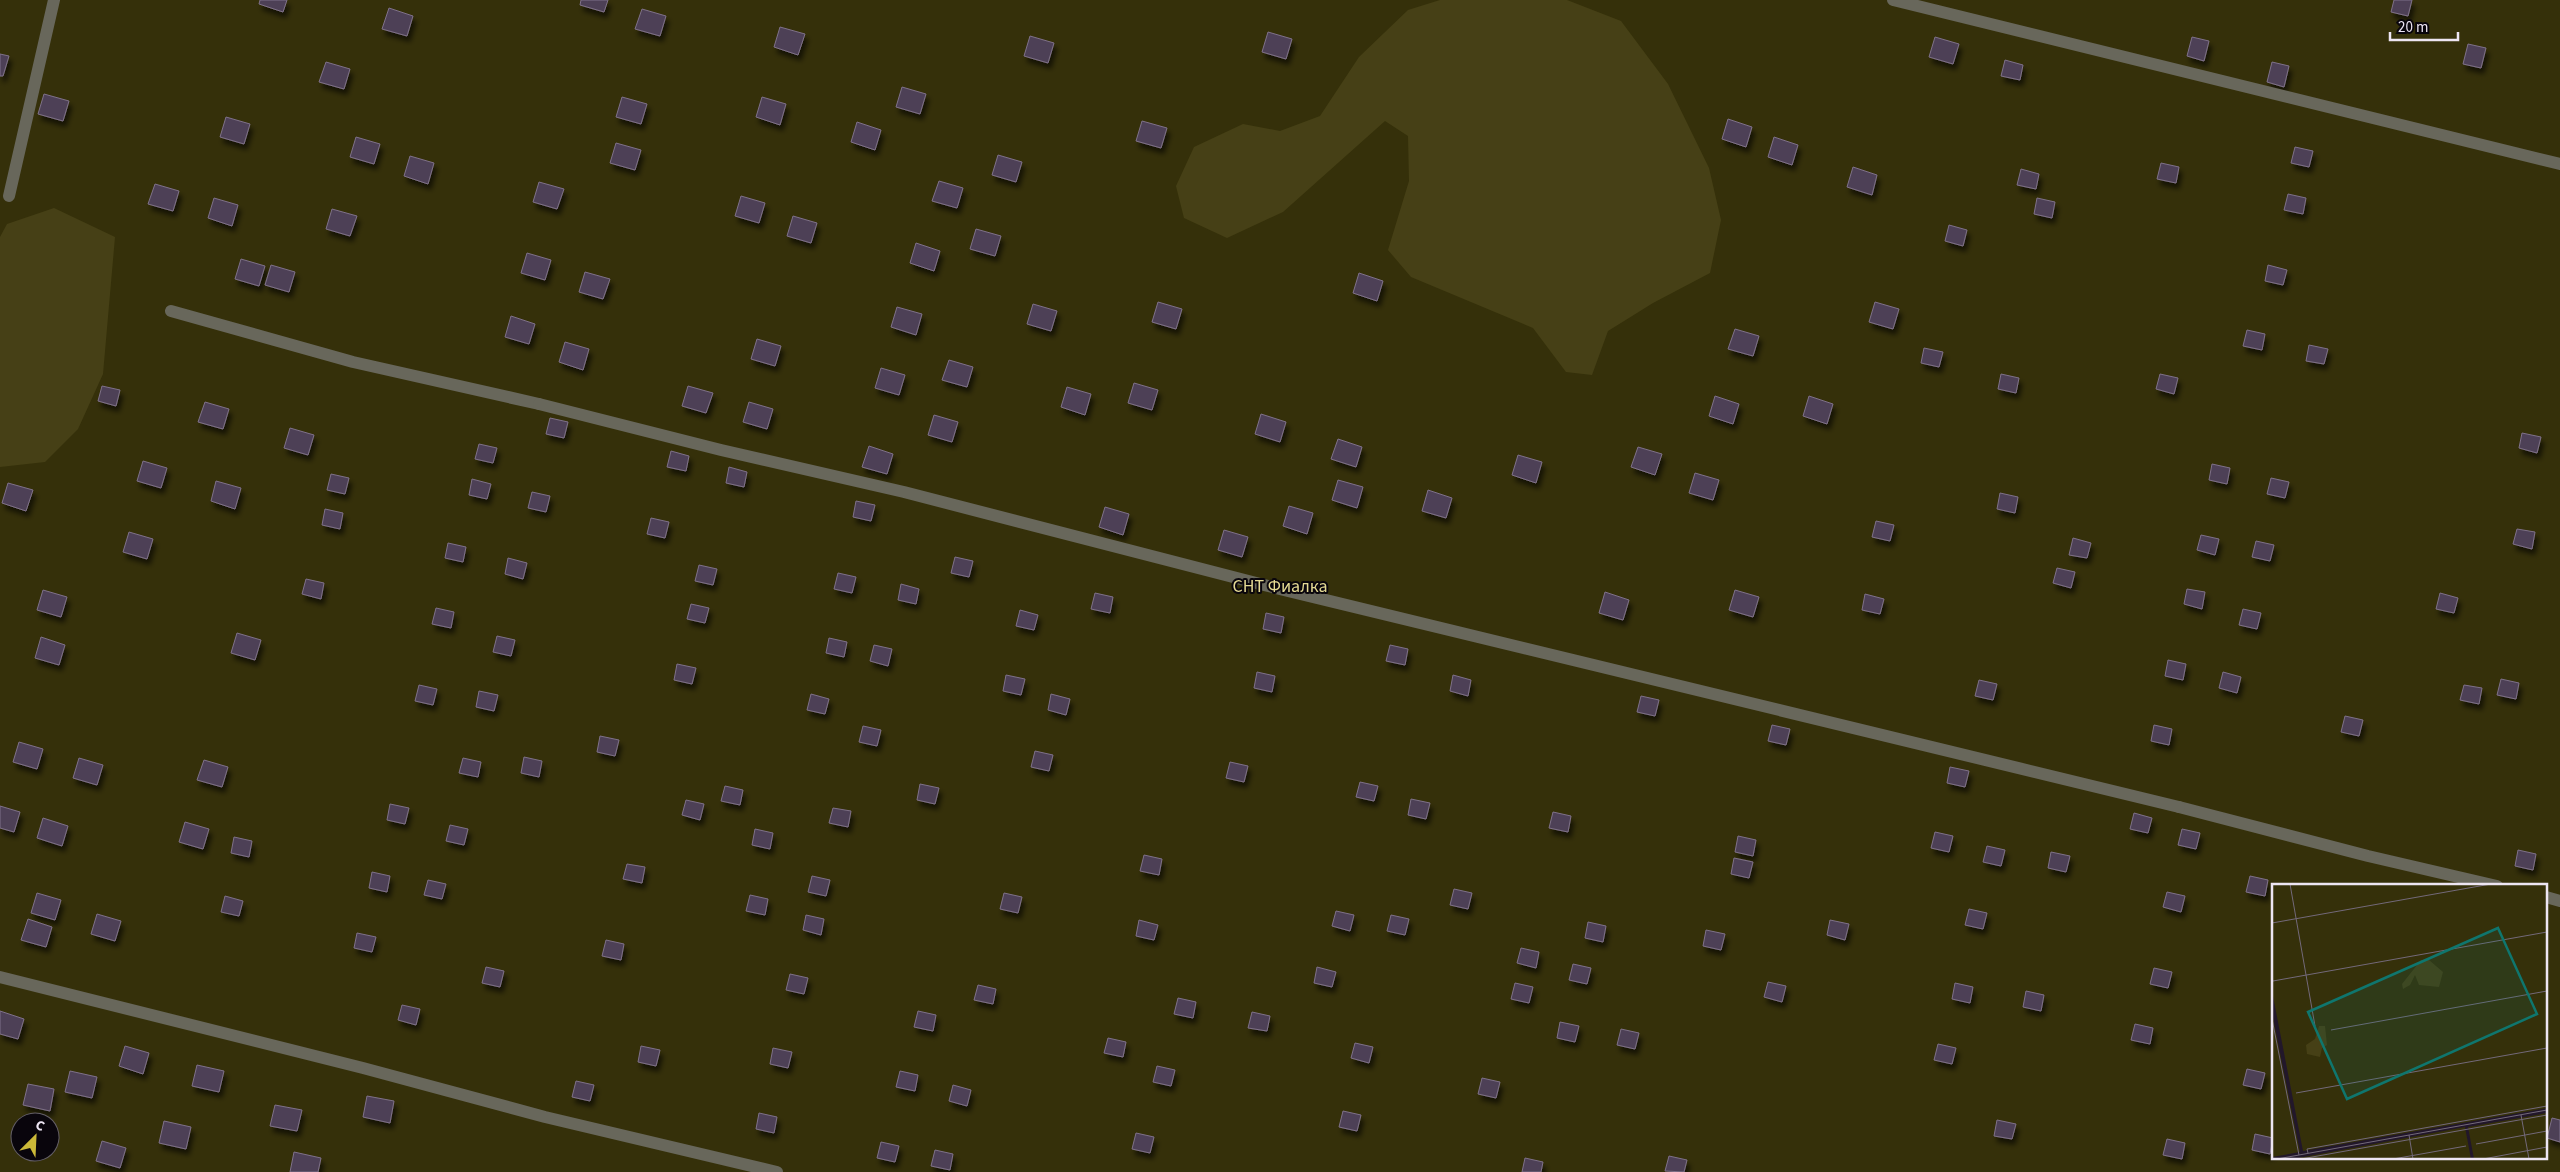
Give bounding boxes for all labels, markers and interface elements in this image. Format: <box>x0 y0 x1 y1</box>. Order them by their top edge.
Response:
scale bar <box>2390 10 2458 42</box>
text: 20 m <box>2398 17 2428 38</box>
park label: СНТ Фиалка <box>1232 574 1328 599</box>
inset map <box>2272 884 2548 1160</box>
north arrow <box>10 1112 60 1162</box>
text: С <box>32 1115 48 1137</box>

